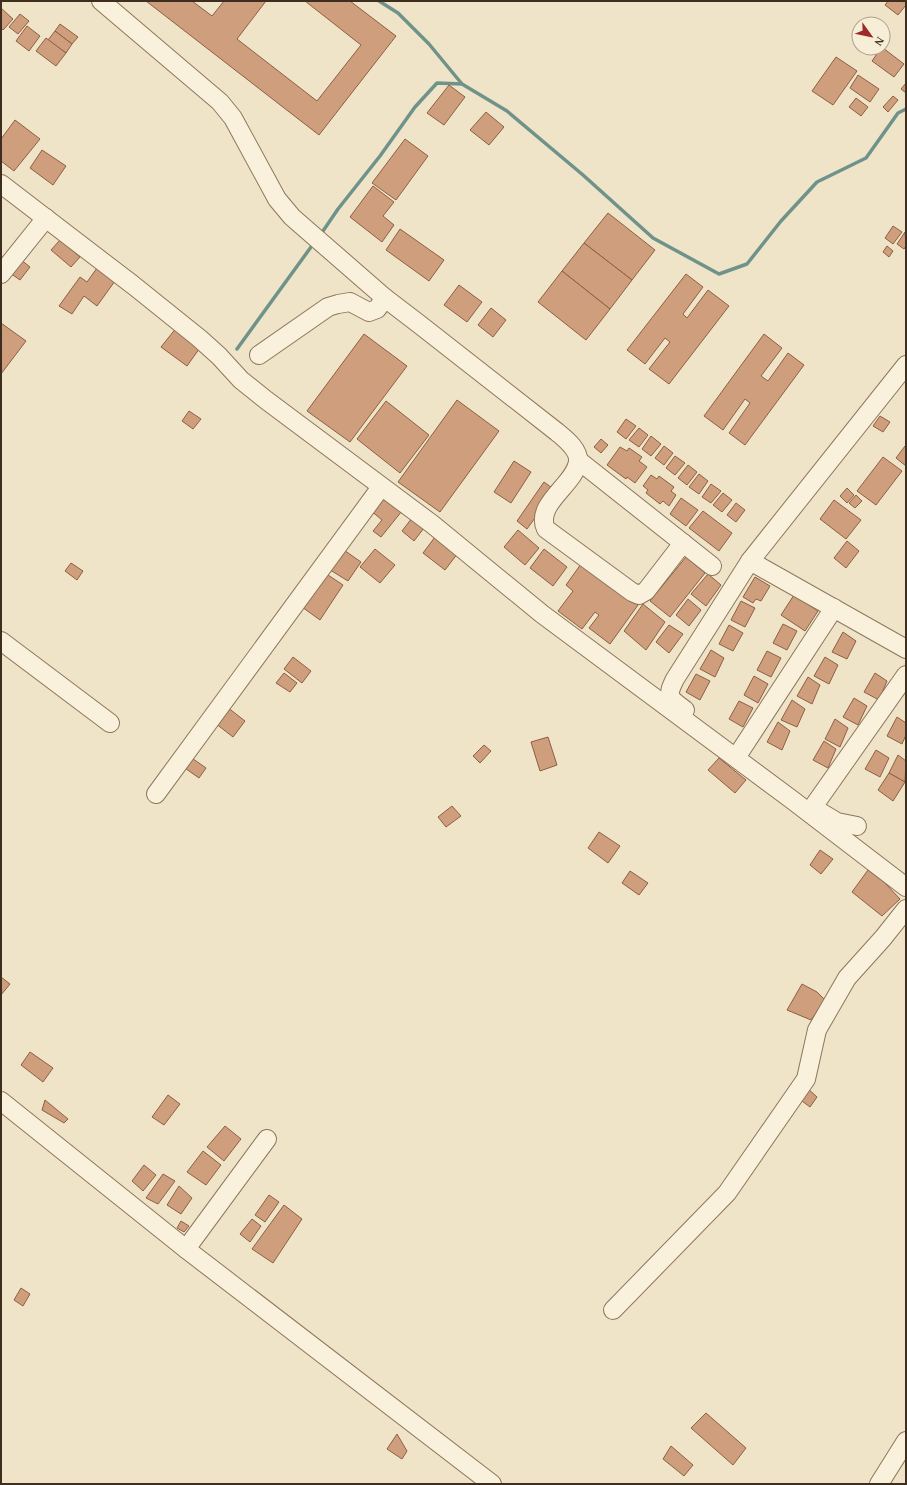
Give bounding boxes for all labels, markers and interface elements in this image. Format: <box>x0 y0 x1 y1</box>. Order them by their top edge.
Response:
north arrow <box>851 16 891 56</box>
text: N <box>872 35 887 48</box>

